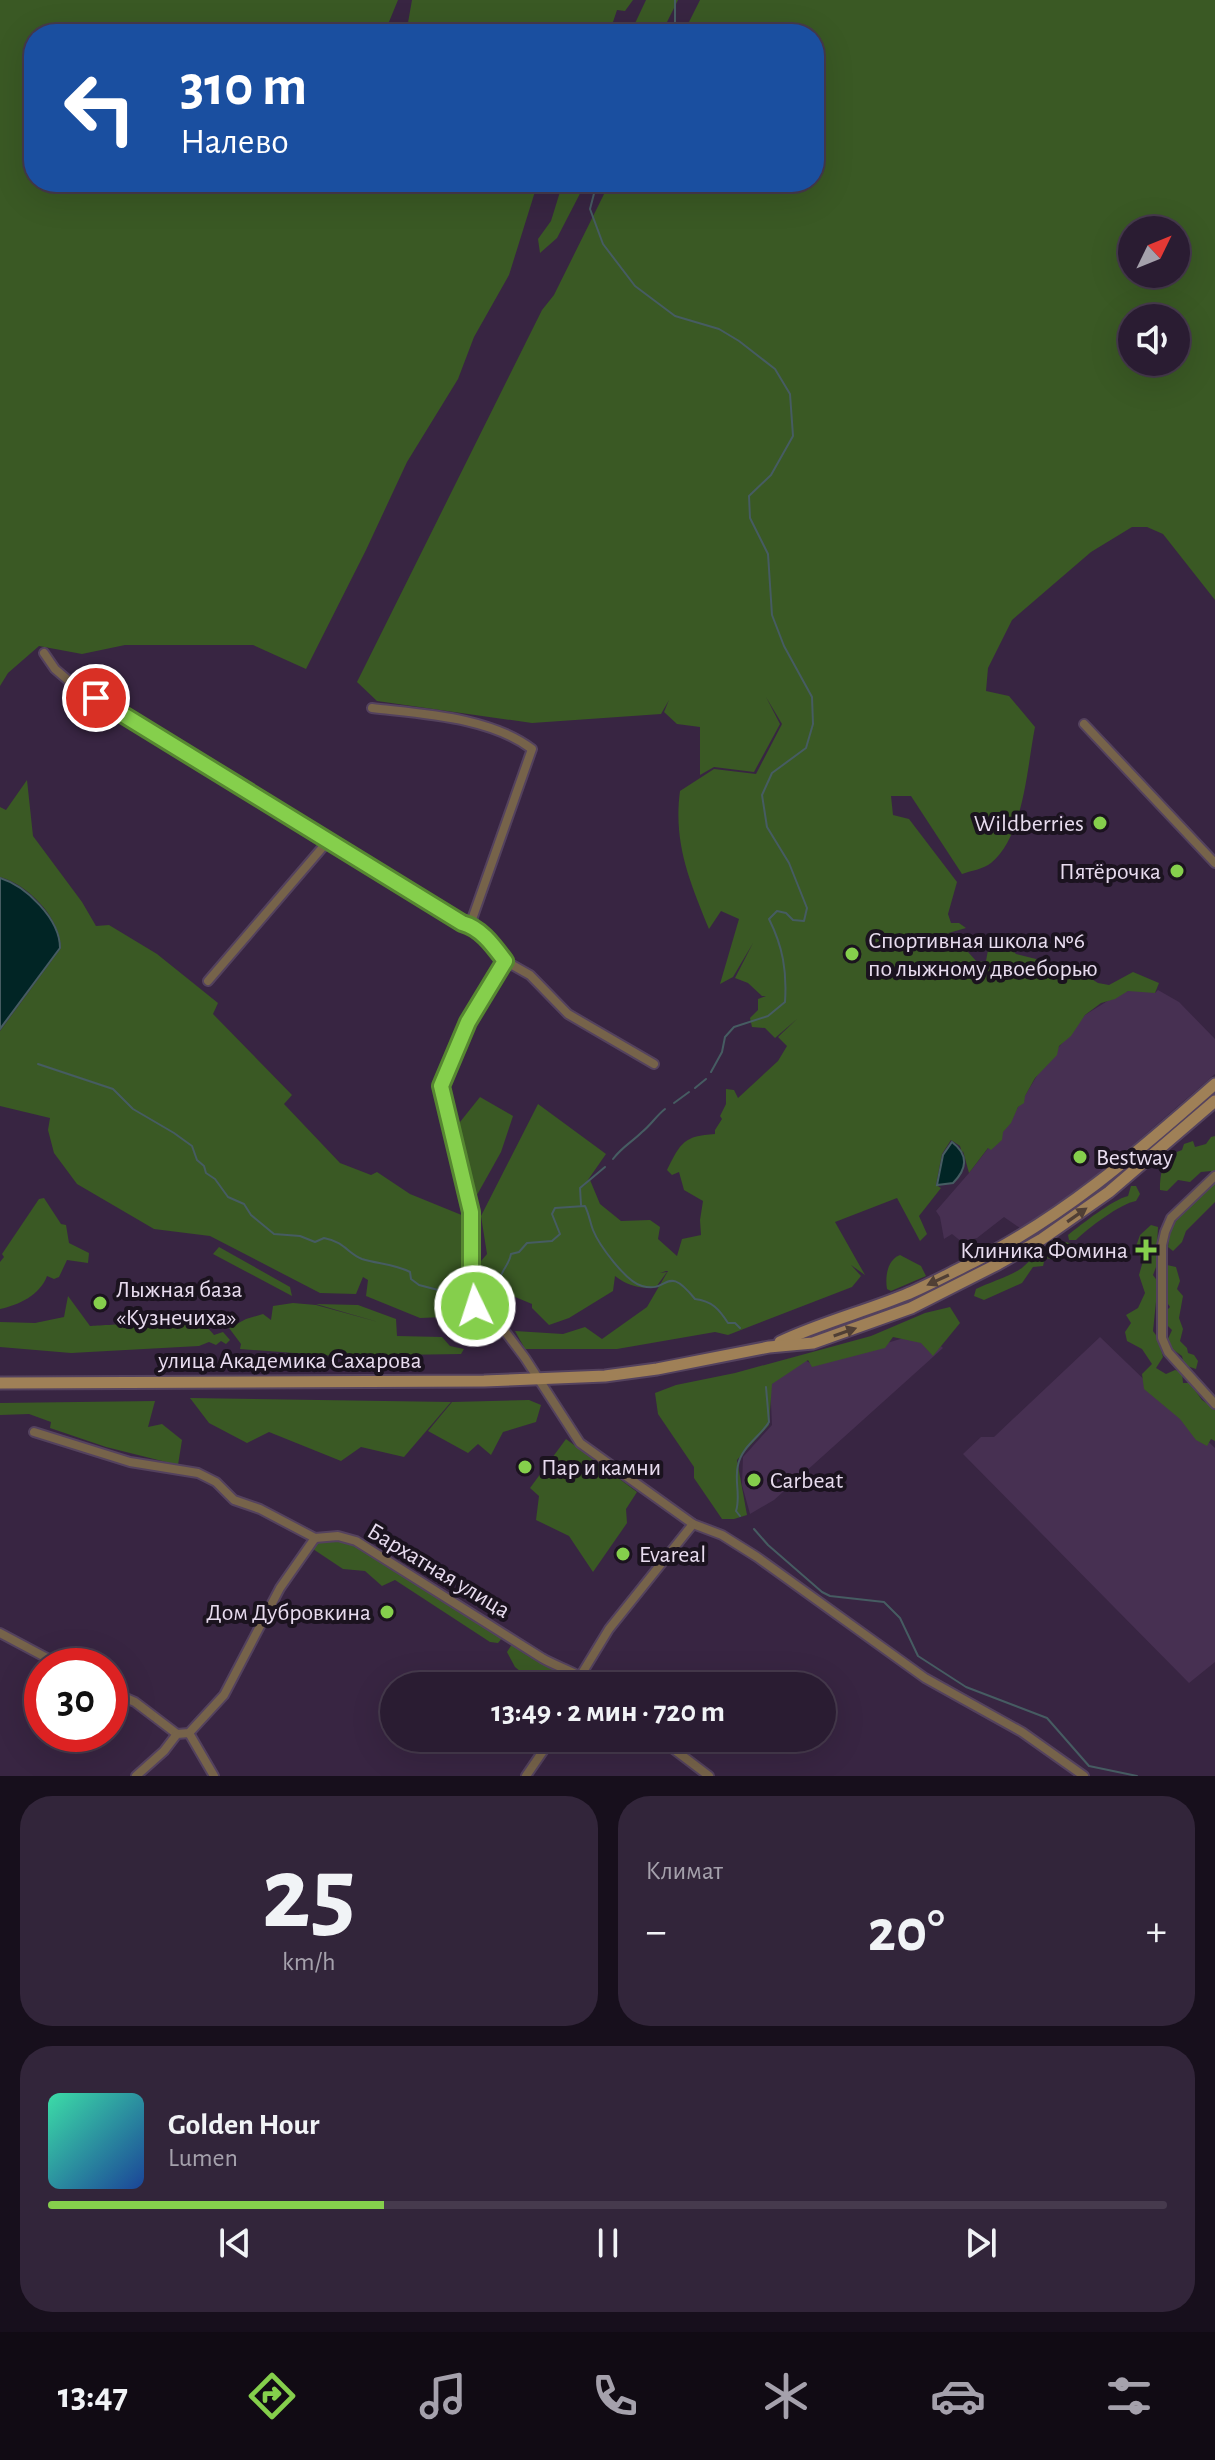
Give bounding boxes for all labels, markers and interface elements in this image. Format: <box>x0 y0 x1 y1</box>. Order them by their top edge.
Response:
icon: left <box>48 56 152 160</box>
text: 310 m <box>180 59 307 115</box>
text: Налево <box>180 124 289 160</box>
north arrow <box>1118 216 1190 288</box>
map controls <box>1118 216 1190 376</box>
button: sound <box>1118 304 1190 376</box>
pin <box>62 664 130 732</box>
icon: arrive <box>74 676 118 720</box>
place label: Wildberries <box>974 812 1084 836</box>
marker: Wildberries <box>1091 814 1109 832</box>
place label: Пятёрочка <box>1059 860 1161 884</box>
marker: Пятёрочка <box>1168 862 1186 880</box>
place label: Спортивная школа №6 по лыжному двоеборью <box>868 929 1098 981</box>
marker: Спортивная школа №6 по лыжному двоеборью <box>843 945 861 963</box>
place label: Bestway <box>1096 1146 1173 1170</box>
marker: Bestway <box>1071 1148 1089 1166</box>
one-way arrow <box>1066 1208 1087 1223</box>
place label: Клиника Фомина <box>960 1239 1128 1263</box>
marker: Клиника Фомина <box>1135 1239 1157 1261</box>
position arrow <box>433 1264 517 1348</box>
one-way arrow <box>926 1273 949 1287</box>
place label: Лыжная база «Кузнечиха» <box>116 1278 243 1330</box>
marker: Лыжная база «Кузнечиха» <box>91 1294 109 1312</box>
one-way arrow <box>834 1325 858 1337</box>
street label: улица Академика Сахарова <box>157 1349 422 1373</box>
place label: Пар и камни <box>541 1456 661 1480</box>
marker: Пар и камни <box>516 1458 534 1476</box>
place label: Carbeat <box>770 1469 844 1493</box>
marker: Carbeat <box>745 1471 763 1489</box>
street label: Бархатная улица <box>363 1519 514 1623</box>
place label: Evareal <box>639 1543 706 1567</box>
marker: Evareal <box>614 1545 632 1563</box>
place label: Дом Дубровкина <box>206 1601 371 1625</box>
marker: Дом Дубровкина <box>378 1603 396 1621</box>
speed limit sign: 30 <box>24 1648 128 1752</box>
text: 13:49 · 2 мин · 720 m <box>491 1697 725 1727</box>
text: 25 <box>262 1843 356 1947</box>
text: Климат <box>646 1858 723 1884</box>
text: 20° <box>868 1902 945 1962</box>
text: − <box>646 1910 667 1954</box>
text: + <box>1146 1910 1167 1954</box>
text: km/h <box>282 1949 336 1975</box>
text: Golden Hour <box>168 2110 320 2140</box>
text: Lumen <box>168 2145 238 2171</box>
icon: previous <box>213 2221 257 2265</box>
icon: pause <box>586 2221 630 2265</box>
icon: next <box>959 2221 1003 2265</box>
icon: directions <box>244 2368 300 2424</box>
icon: music <box>415 2368 471 2424</box>
icon: phone <box>587 2368 643 2424</box>
icon: climate <box>758 2368 814 2424</box>
icon: car <box>930 2368 986 2424</box>
icon: filters <box>1101 2368 1157 2424</box>
text: 13:47 <box>58 2378 128 2414</box>

